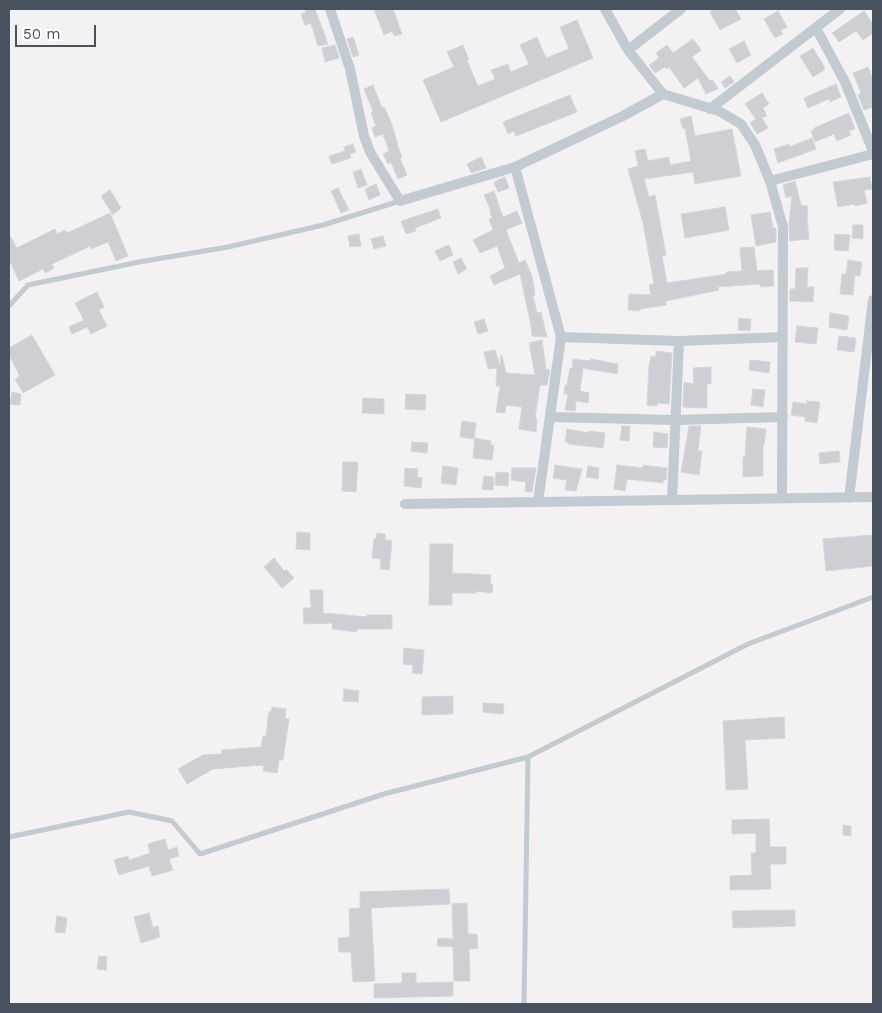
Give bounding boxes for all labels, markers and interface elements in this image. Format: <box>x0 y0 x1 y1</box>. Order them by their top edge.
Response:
scale bar <box>18 15 99 47</box>
text: 50 m <box>23 25 60 43</box>

